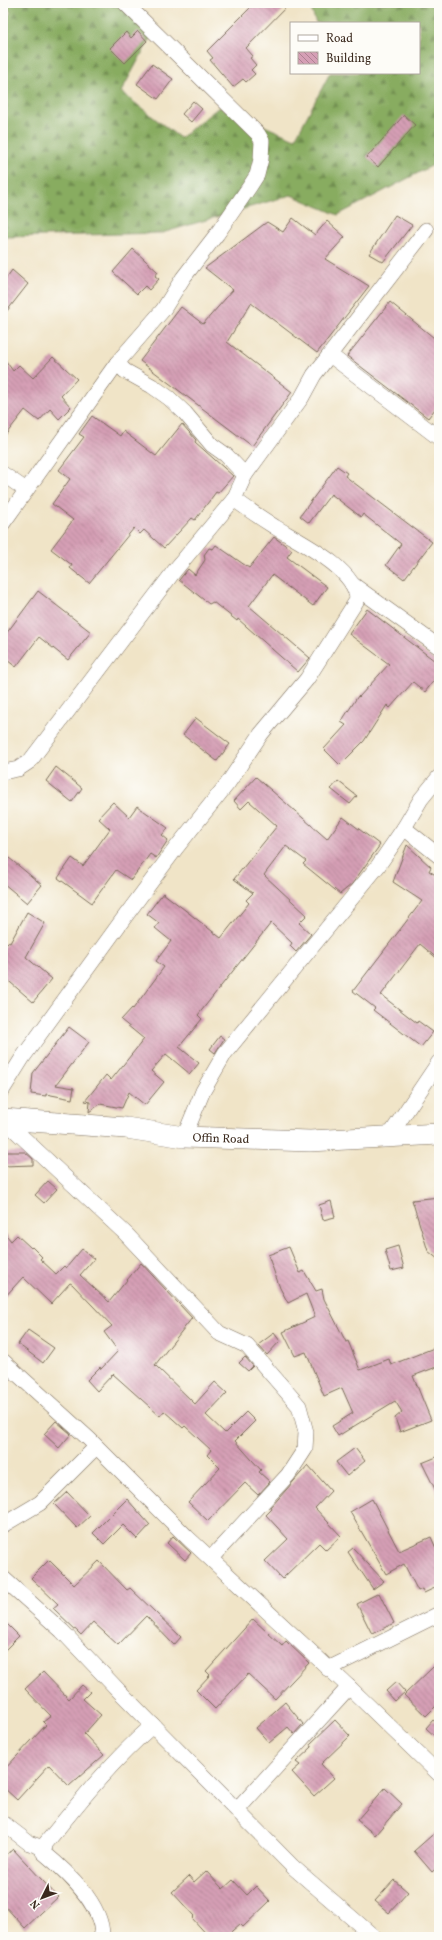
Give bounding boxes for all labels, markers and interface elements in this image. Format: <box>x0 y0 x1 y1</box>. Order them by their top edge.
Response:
legend <box>290 22 420 74</box>
text: Road <box>326 31 353 47</box>
text: Building <box>326 51 371 67</box>
street label: Offin Road <box>192 1130 250 1148</box>
north arrow <box>22 1878 62 1918</box>
text: N <box>27 1896 44 1912</box>

